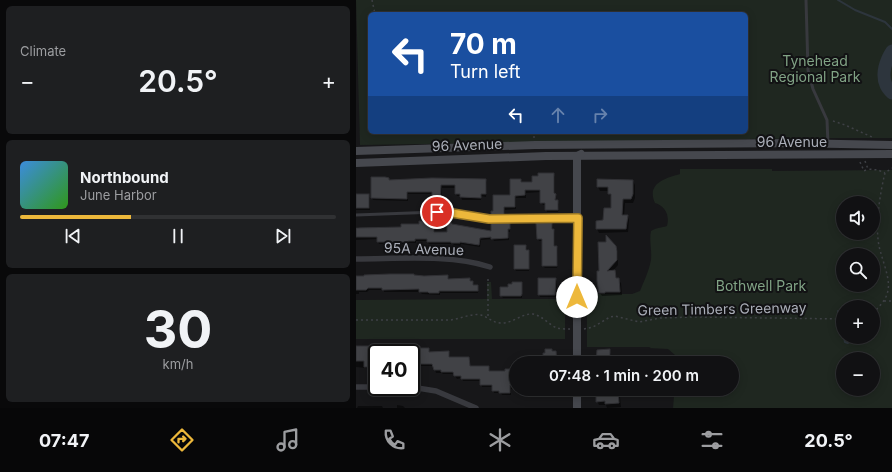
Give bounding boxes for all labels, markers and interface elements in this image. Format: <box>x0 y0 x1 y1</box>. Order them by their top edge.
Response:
text: 70 m <box>450 27 517 61</box>
icon: left <box>384 28 436 80</box>
text: Climate <box>20 43 66 59</box>
park label: Tynehead Regional Park <box>770 52 861 85</box>
text: Turn left <box>450 61 520 82</box>
text: 20.5° <box>138 63 218 99</box>
text: − <box>20 68 35 94</box>
text: + <box>321 68 336 94</box>
icon: left <box>505 104 527 126</box>
icon: ahead <box>547 104 569 126</box>
icon: right <box>589 104 611 126</box>
street label: 96 Avenue <box>757 133 827 150</box>
street label: 96 Avenue <box>431 135 502 154</box>
text: Northbound <box>80 168 169 187</box>
text: June Harbor <box>80 187 157 203</box>
pin <box>420 195 454 229</box>
map controls <box>836 196 880 396</box>
button: sound <box>836 196 880 240</box>
icon: arrive <box>426 201 448 223</box>
icon: previous <box>62 225 84 247</box>
icon: pause <box>167 225 189 247</box>
icon: next <box>272 225 294 247</box>
street label: 95A Avenue <box>384 239 464 258</box>
button: search <box>836 248 880 292</box>
position arrow <box>556 276 598 318</box>
park label: Bothwell Park <box>716 277 807 294</box>
text: 30 <box>144 298 212 361</box>
street label: Green Timbers Greenway <box>637 299 807 318</box>
button: + <box>836 300 880 344</box>
speed limit sign: 40 <box>368 344 420 396</box>
button: − <box>836 352 880 396</box>
text: km/h <box>163 356 193 372</box>
text: 07:48 · 1 min · 200 m <box>549 366 699 385</box>
icon: directions <box>168 426 196 454</box>
icon: music <box>274 426 302 454</box>
icon: phone <box>380 426 408 454</box>
icon: climate <box>486 426 514 454</box>
icon: car <box>592 426 620 454</box>
icon: filters <box>698 426 726 454</box>
text: 07:47 <box>39 430 89 451</box>
text: 20.5° <box>804 430 853 451</box>

